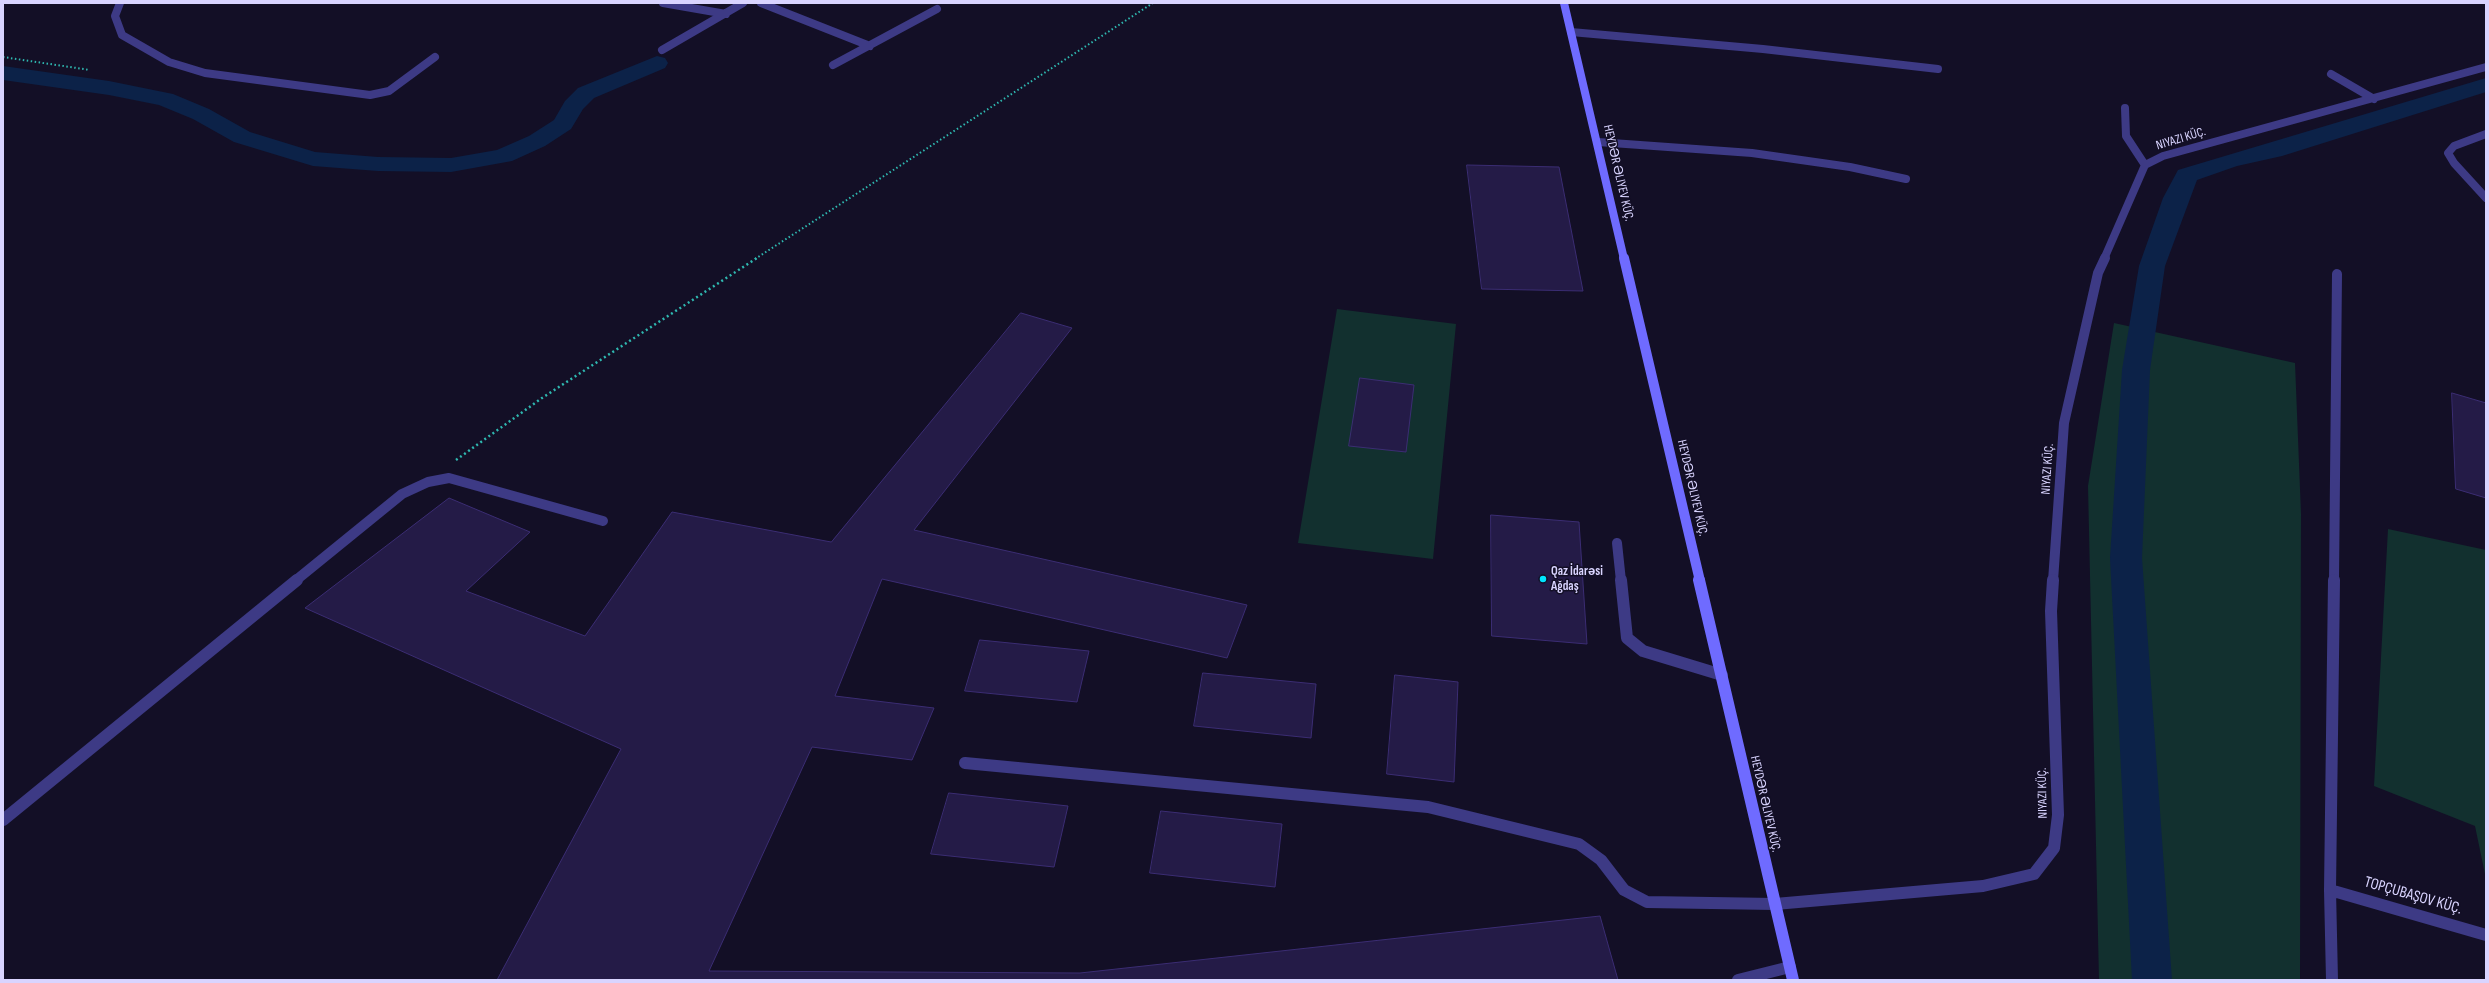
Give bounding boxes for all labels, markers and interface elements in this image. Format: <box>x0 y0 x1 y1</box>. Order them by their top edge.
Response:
street label: HEYDƏR ƏLIYEV KÜÇ. <box>1599 123 1637 223</box>
street label: NIYAZI KÜÇ. <box>2154 124 2208 154</box>
street label: HEYDƏR ƏLIYEV KÜÇ. <box>1673 438 1711 538</box>
street label: NIYAZI KÜÇ. <box>2038 443 2058 495</box>
place label: Qaz İdarəsi Ağdaş <box>1551 564 1603 595</box>
marker: Qaz İdarəsi Ağdaş <box>1538 574 1548 584</box>
street label: HEYDƏR ƏLIYEV KÜÇ. <box>1746 754 1784 854</box>
street label: NIYAZI KÜÇ. <box>2035 767 2051 819</box>
street label: TOPÇUBAŞOV KÜÇ. <box>2362 873 2464 919</box>

